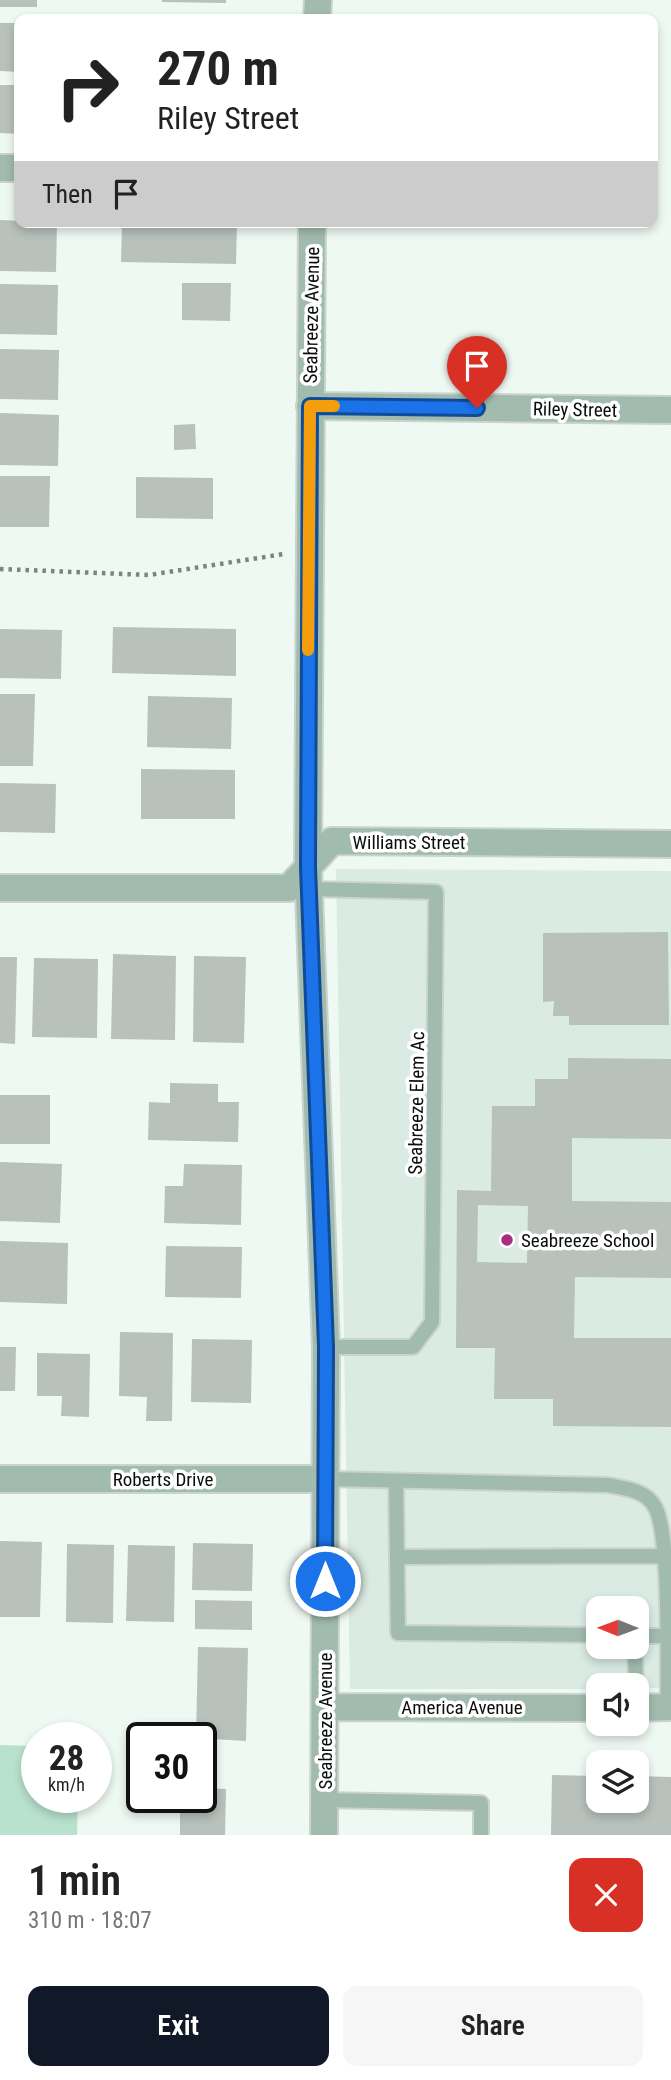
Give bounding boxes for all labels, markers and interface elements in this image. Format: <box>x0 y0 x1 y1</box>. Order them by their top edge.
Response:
text: 270 m <box>157 40 279 97</box>
icon: right <box>42 42 133 133</box>
text: Riley Street <box>157 99 299 137</box>
icon: arrive <box>107 175 145 213</box>
text: Then <box>42 179 93 209</box>
street label: Seabreeze Avenue <box>299 246 324 384</box>
pin <box>447 336 507 408</box>
icon: arrive <box>458 347 496 385</box>
street label: Riley Street <box>533 397 617 422</box>
street label: Williams Street <box>353 831 465 854</box>
street label: Seabreeze Elem Ac <box>404 1031 429 1175</box>
place label: Seabreeze School <box>521 1229 654 1252</box>
marker: Seabreeze School <box>499 1232 515 1248</box>
street label: Roberts Drive <box>113 1468 213 1491</box>
position arrow <box>288 1544 362 1618</box>
north arrow <box>586 1596 649 1659</box>
map controls <box>586 1596 649 1813</box>
street label: Seabreeze Avenue <box>314 1653 337 1789</box>
button: sound <box>586 1673 649 1736</box>
street label: America Avenue <box>401 1696 523 1719</box>
speed limit sign: 30 <box>126 1722 217 1813</box>
text: 28 <box>49 1738 84 1779</box>
button: layers <box>586 1750 649 1813</box>
text: km/h <box>48 1774 85 1795</box>
text: 1 min <box>28 1856 121 1905</box>
button: close <box>569 1858 643 1932</box>
text: 310 m · 18:07 <box>28 1907 152 1934</box>
button: Exit <box>28 1986 329 2066</box>
button: Share <box>343 1986 643 2066</box>

